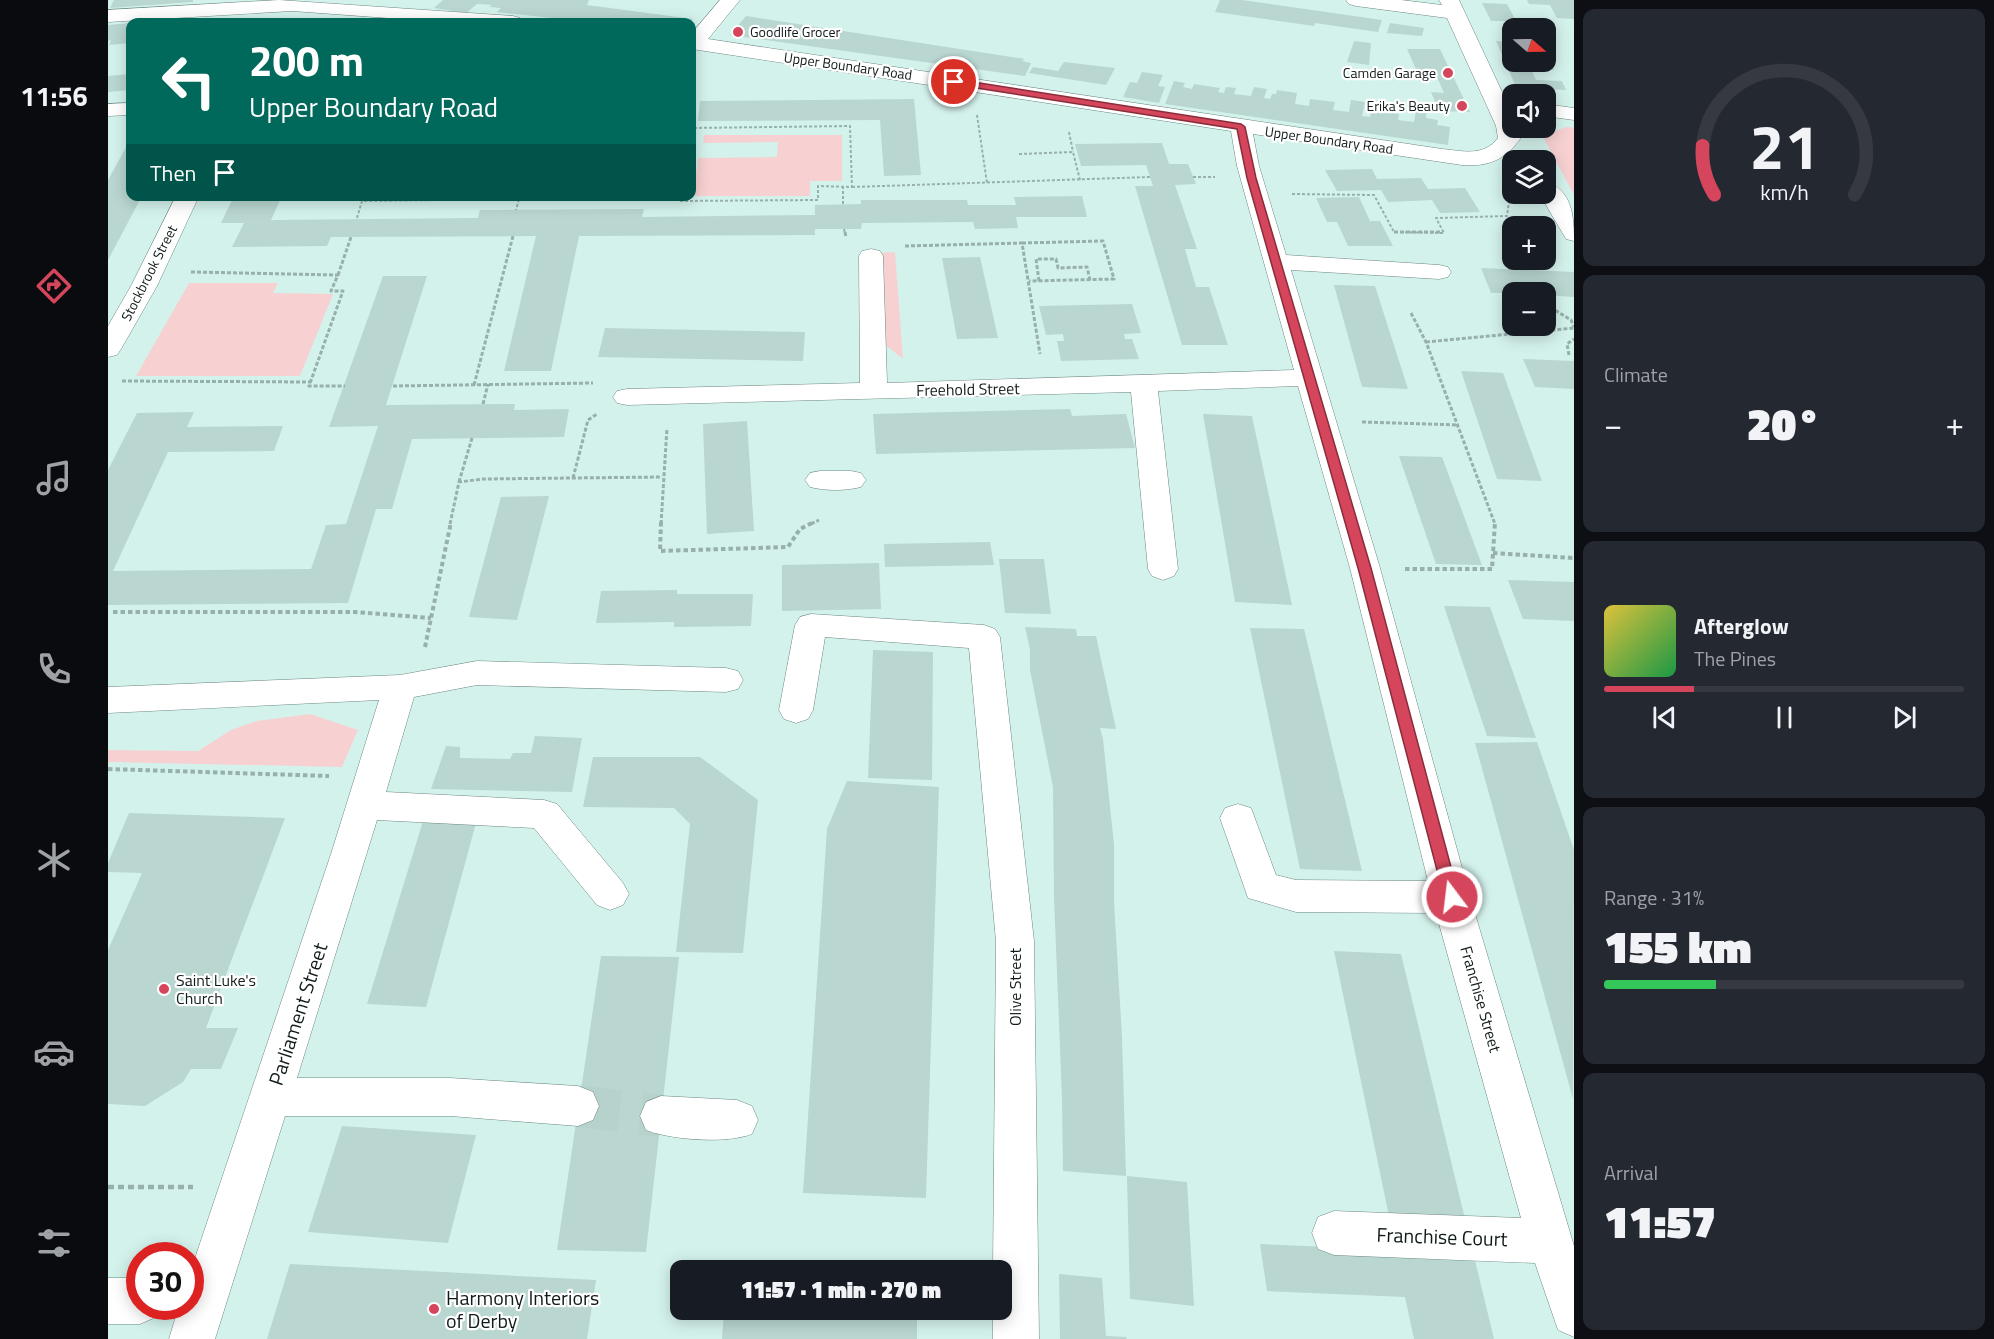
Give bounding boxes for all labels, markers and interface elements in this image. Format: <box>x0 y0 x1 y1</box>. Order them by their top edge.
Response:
north arrow <box>1502 18 1556 72</box>
map controls <box>1502 18 1556 336</box>
place label: Goodlife Grocer <box>750 21 841 42</box>
marker: Goodlife Grocer <box>731 25 745 39</box>
text: 200 m <box>249 28 364 92</box>
icon: left <box>150 42 228 120</box>
street label: Upper Boundary Road <box>783 46 913 85</box>
pin <box>928 56 979 107</box>
place label: Camden Garage <box>1343 62 1436 83</box>
icon: arrive <box>937 65 970 98</box>
marker: Camden Garage <box>1441 66 1455 80</box>
text: 11:56 <box>20 75 88 116</box>
button: sound <box>1502 84 1556 138</box>
text: Upper Boundary Road <box>249 86 498 127</box>
place label: Erika's Beauty <box>1366 95 1450 116</box>
text: 21 <box>1749 98 1819 193</box>
marker: Erika's Beauty <box>1455 99 1469 113</box>
street label: Upper Boundary Road <box>1264 120 1394 159</box>
button: layers <box>1502 150 1556 204</box>
text: Then <box>150 156 196 190</box>
icon: arrive <box>208 156 241 189</box>
text: km/h <box>1760 176 1808 208</box>
button: + <box>1502 216 1556 270</box>
street label: Stockbrook Street <box>115 221 182 324</box>
icon: directions <box>33 265 75 307</box>
button: − <box>1502 282 1556 336</box>
text: Climate <box>1604 359 1668 390</box>
street label: Freehold Street <box>916 376 1020 402</box>
text: 20° <box>1747 389 1821 457</box>
text: − <box>1604 399 1622 449</box>
text: + <box>1946 399 1964 449</box>
icon: music <box>33 457 75 499</box>
text: Afterglow <box>1694 609 1789 643</box>
text: The Pines <box>1694 643 1776 674</box>
icon: phone <box>33 648 75 690</box>
icon: previous <box>1648 701 1681 734</box>
icon: pause <box>1768 701 1801 734</box>
icon: next <box>1888 701 1921 734</box>
icon: climate <box>33 839 75 881</box>
position arrow <box>1420 865 1484 929</box>
text: Range · 31% <box>1604 882 1704 913</box>
text: 155 km <box>1604 912 1752 980</box>
street label: Parliament Street <box>260 939 335 1089</box>
street label: Franchise Street <box>1454 943 1508 1055</box>
street label: Olive Street <box>1003 948 1027 1026</box>
place label: Saint Luke's Church <box>176 968 256 1010</box>
marker: Saint Luke's Church <box>157 982 171 996</box>
icon: car <box>33 1031 75 1073</box>
text: Arrival <box>1604 1157 1658 1188</box>
text: 11:57 <box>1604 1187 1716 1255</box>
street label: Franchise Court <box>1376 1219 1508 1254</box>
icon: filters <box>33 1222 75 1264</box>
speed limit sign: 30 <box>126 1242 204 1320</box>
text: 11:57 · 1 min · 270 m <box>741 1273 941 1307</box>
place label: Harmony Interiors of Derby <box>446 1282 599 1336</box>
marker: Harmony Interiors of Derby <box>427 1302 441 1316</box>

